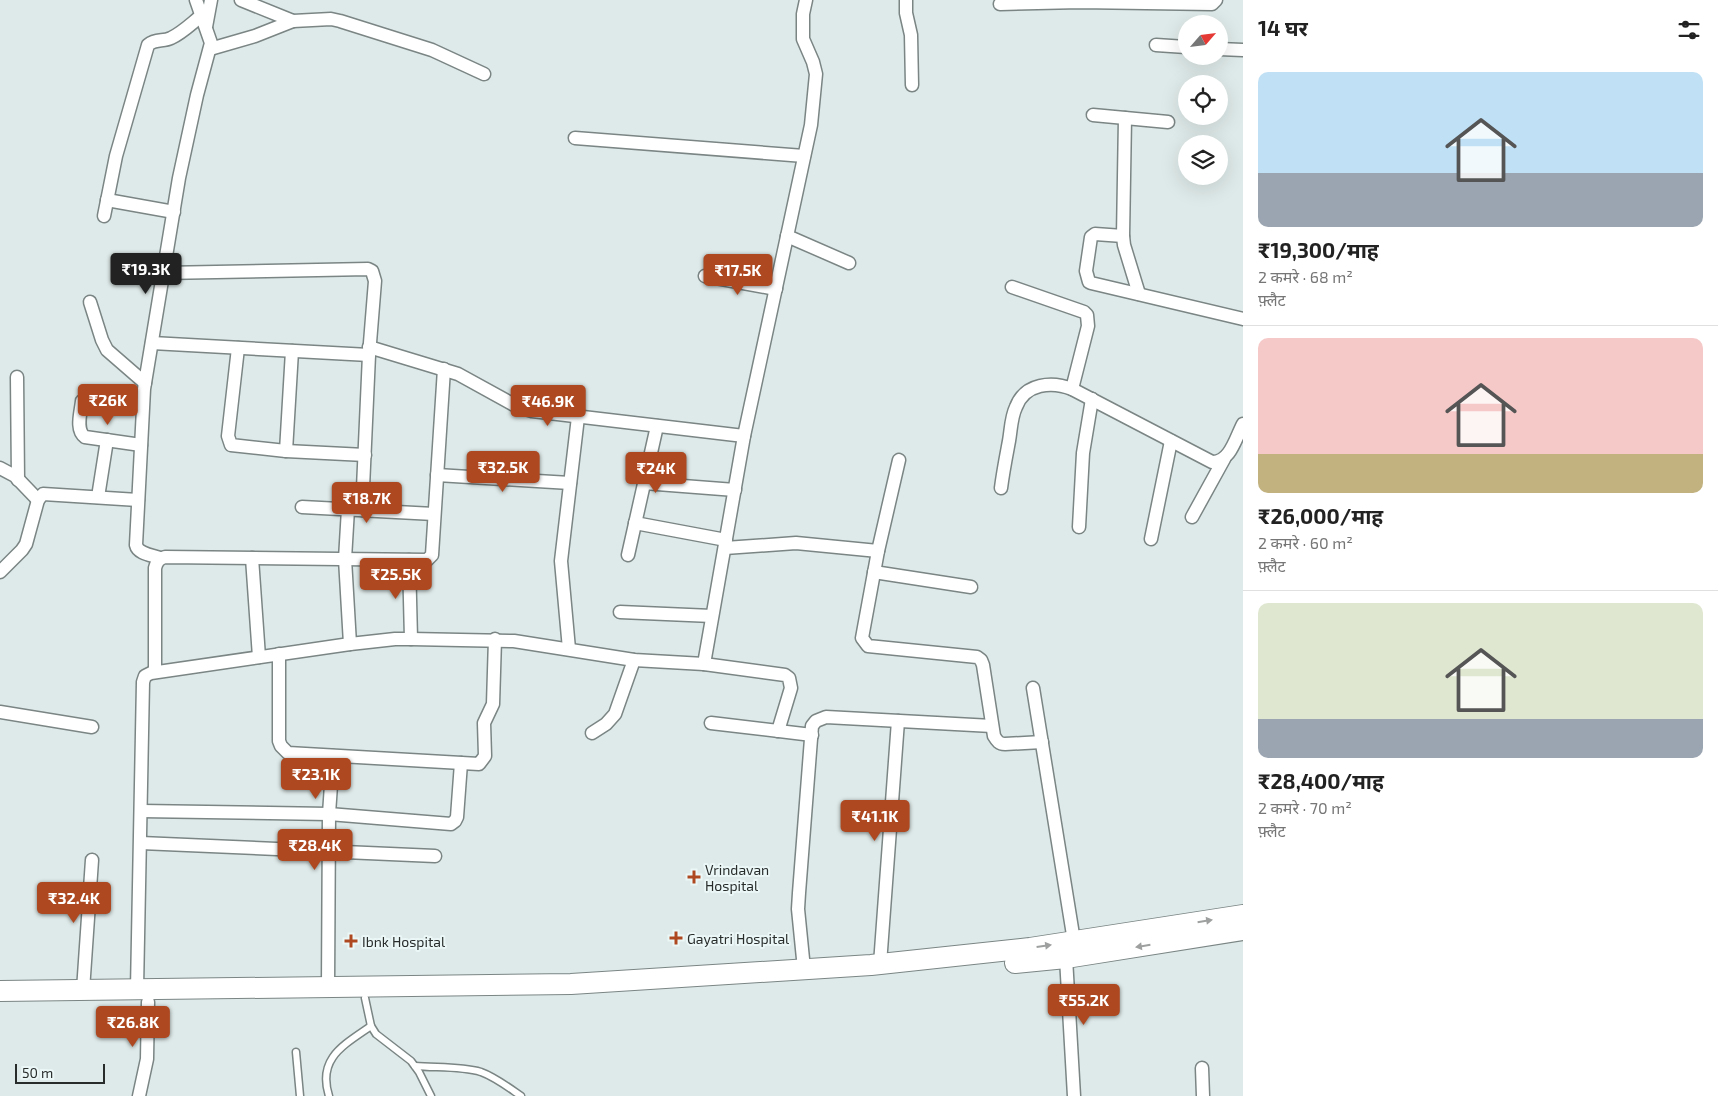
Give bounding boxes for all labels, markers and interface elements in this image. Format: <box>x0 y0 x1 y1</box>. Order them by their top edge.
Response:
north arrow <box>1178 15 1228 65</box>
map controls <box>1178 15 1228 185</box>
text: 14 घर <box>1258 15 1308 40</box>
icon: filters <box>1675 16 1703 44</box>
button: locate <box>1178 75 1228 125</box>
icon: home <box>1436 105 1526 195</box>
button: layers <box>1178 135 1228 185</box>
text: ₹19,300/माह <box>1258 237 1379 262</box>
pin: ₹19.3K <box>105 252 187 295</box>
pin: ₹17.5K <box>697 254 779 296</box>
text: ₹19.3K <box>122 259 170 278</box>
text: ₹17.5K <box>714 260 762 279</box>
text: 2 कमरे · 68 m² <box>1258 267 1353 286</box>
text: फ़्लैट <box>1258 290 1286 309</box>
icon: home <box>1436 370 1526 460</box>
pin: ₹26K <box>78 384 138 426</box>
pin: ₹46.9K <box>507 384 589 427</box>
text: ₹26K <box>89 390 127 409</box>
text: ₹46.9K <box>522 391 574 410</box>
pin: ₹32.5K <box>462 450 544 493</box>
pin: ₹24K <box>626 452 686 494</box>
text: ₹32.5K <box>478 457 528 476</box>
text: ₹24K <box>636 458 676 477</box>
pin: ₹18.7K <box>326 482 408 524</box>
text: ₹18.7K <box>343 488 391 507</box>
text: ₹26,000/माह <box>1258 503 1383 528</box>
text: 2 कमरे · 60 m² <box>1258 533 1353 552</box>
text: फ़्लैट <box>1258 556 1286 575</box>
pin: ₹25.5K <box>355 558 437 600</box>
text: ₹25.5K <box>371 564 421 583</box>
icon: home <box>1436 635 1526 725</box>
pin: ₹23.1K <box>275 758 357 800</box>
text: ₹23.1K <box>292 764 340 783</box>
text: ₹28,400/माह <box>1258 768 1384 793</box>
text: 2 कमरे · 70 m² <box>1258 798 1352 817</box>
pin: ₹41.1K <box>834 800 916 842</box>
text: ₹41.1K <box>852 806 898 825</box>
text: फ़्लैट <box>1258 821 1286 840</box>
pin: ₹28.4K <box>274 828 356 871</box>
text: ₹28.4K <box>289 835 341 854</box>
place label: Vrindavan Hospital <box>705 861 769 894</box>
marker: Vrindavan Hospital <box>687 870 701 884</box>
pin: ₹32.4K <box>33 882 115 924</box>
text: ₹32.4K <box>48 888 100 907</box>
one-way arrow <box>1197 916 1213 924</box>
place label: Gayatri Hospital <box>687 930 790 947</box>
marker: Gayatri Hospital <box>669 931 683 945</box>
place label: Ibnk Hospital <box>362 933 446 950</box>
marker: Ibnk Hospital <box>344 934 358 948</box>
one-way arrow <box>1037 942 1053 950</box>
one-way arrow <box>1135 942 1151 950</box>
pin: ₹55.2K <box>1043 984 1125 1026</box>
text: ₹55.2K <box>1059 990 1109 1009</box>
pin: ₹26.8K <box>92 1006 174 1048</box>
text: ₹26.8K <box>107 1012 159 1031</box>
scale bar <box>15 1061 105 1084</box>
text: 50 m <box>22 1064 53 1081</box>

